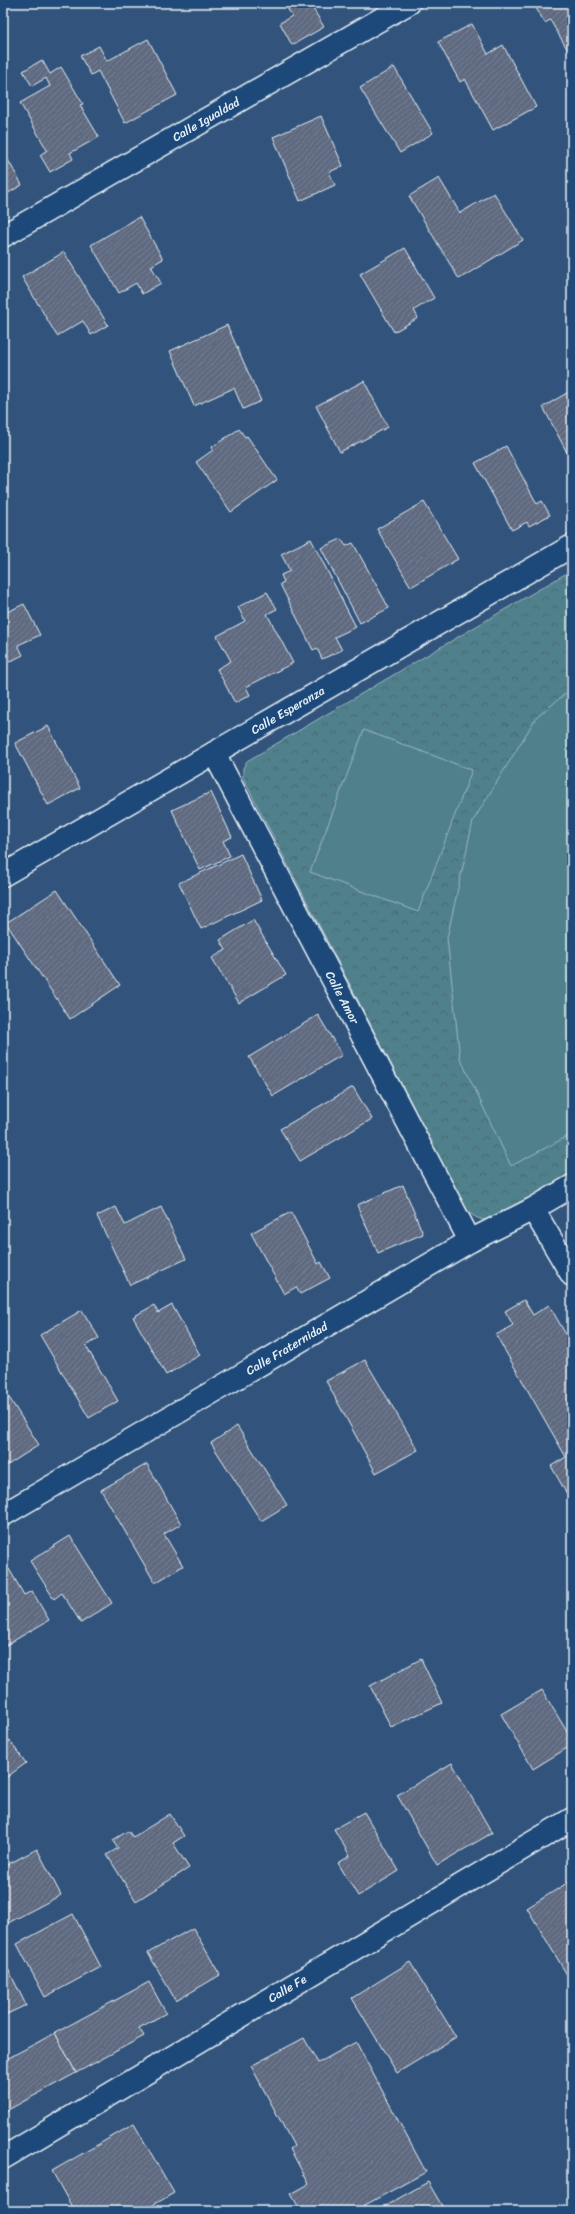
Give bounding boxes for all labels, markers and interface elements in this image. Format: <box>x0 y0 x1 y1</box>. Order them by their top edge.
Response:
street label: Calle Igualdad <box>168 91 245 148</box>
street label: Calle Esperanza <box>247 680 330 741</box>
street label: Calle Amor <box>319 967 366 1029</box>
street label: Calle Fraternidad <box>242 1315 333 1381</box>
street label: Calle Fe <box>264 1968 311 2009</box>

